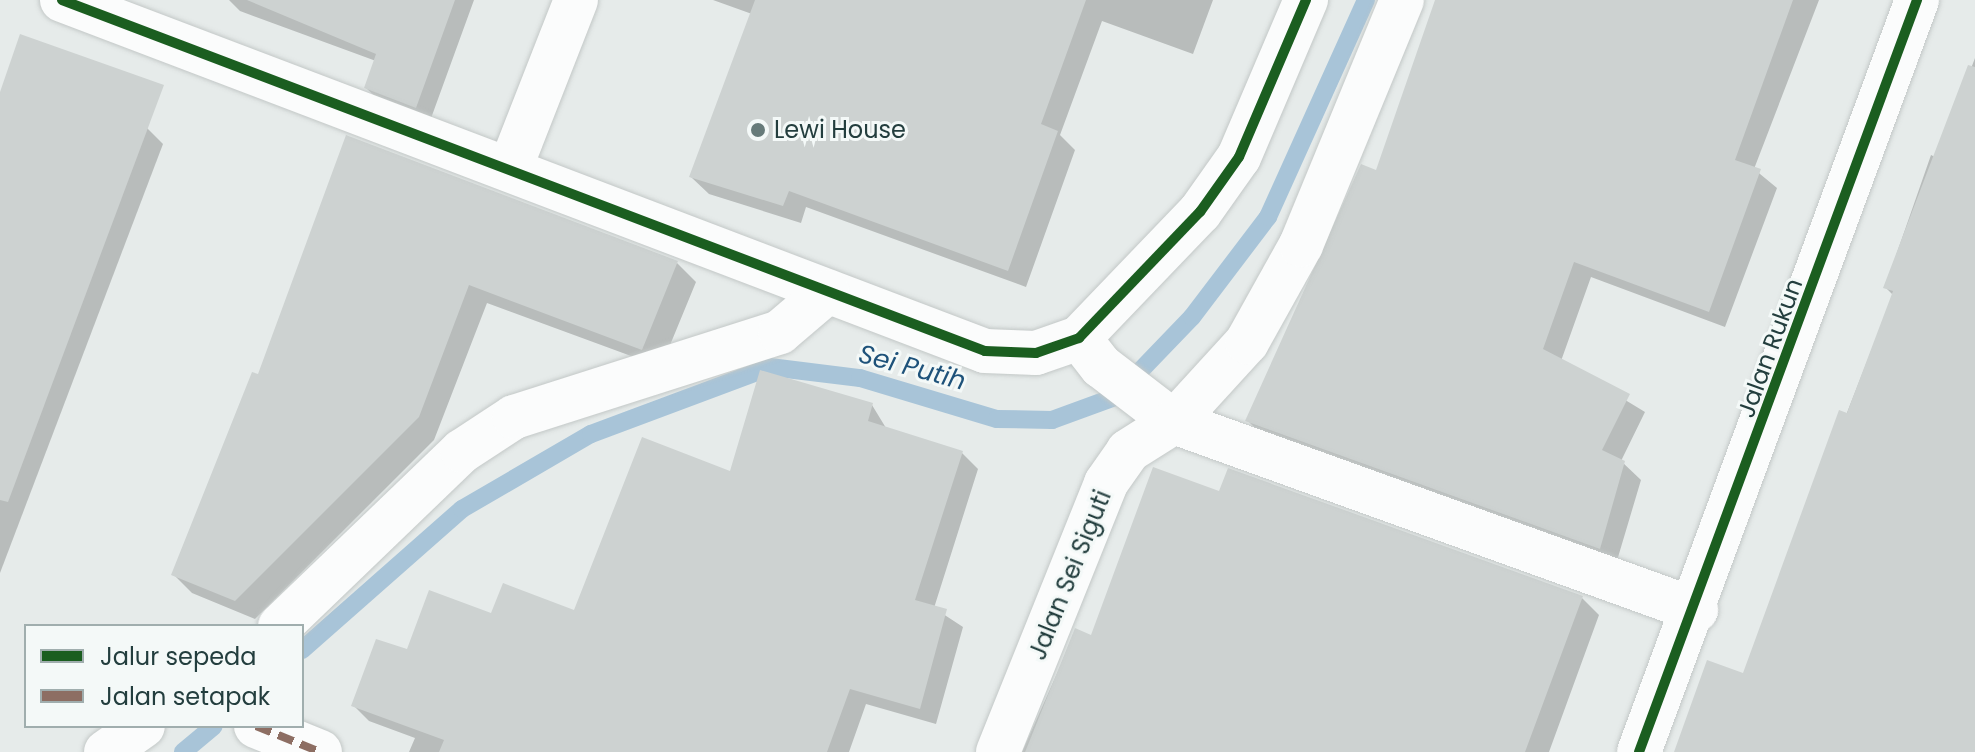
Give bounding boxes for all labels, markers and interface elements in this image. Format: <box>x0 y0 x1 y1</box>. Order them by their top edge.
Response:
place label: Lewi House <box>774 116 906 144</box>
marker: Lewi House <box>749 121 767 139</box>
street label: Jalan Rukun <box>1732 275 1808 421</box>
water label: Sei Putih <box>855 339 969 397</box>
street label: Jalan Sei Siguti <box>1023 486 1117 664</box>
legend <box>24 624 304 728</box>
text: Jalur sepeda <box>100 640 257 673</box>
text: Jalan setapak <box>100 680 270 713</box>

